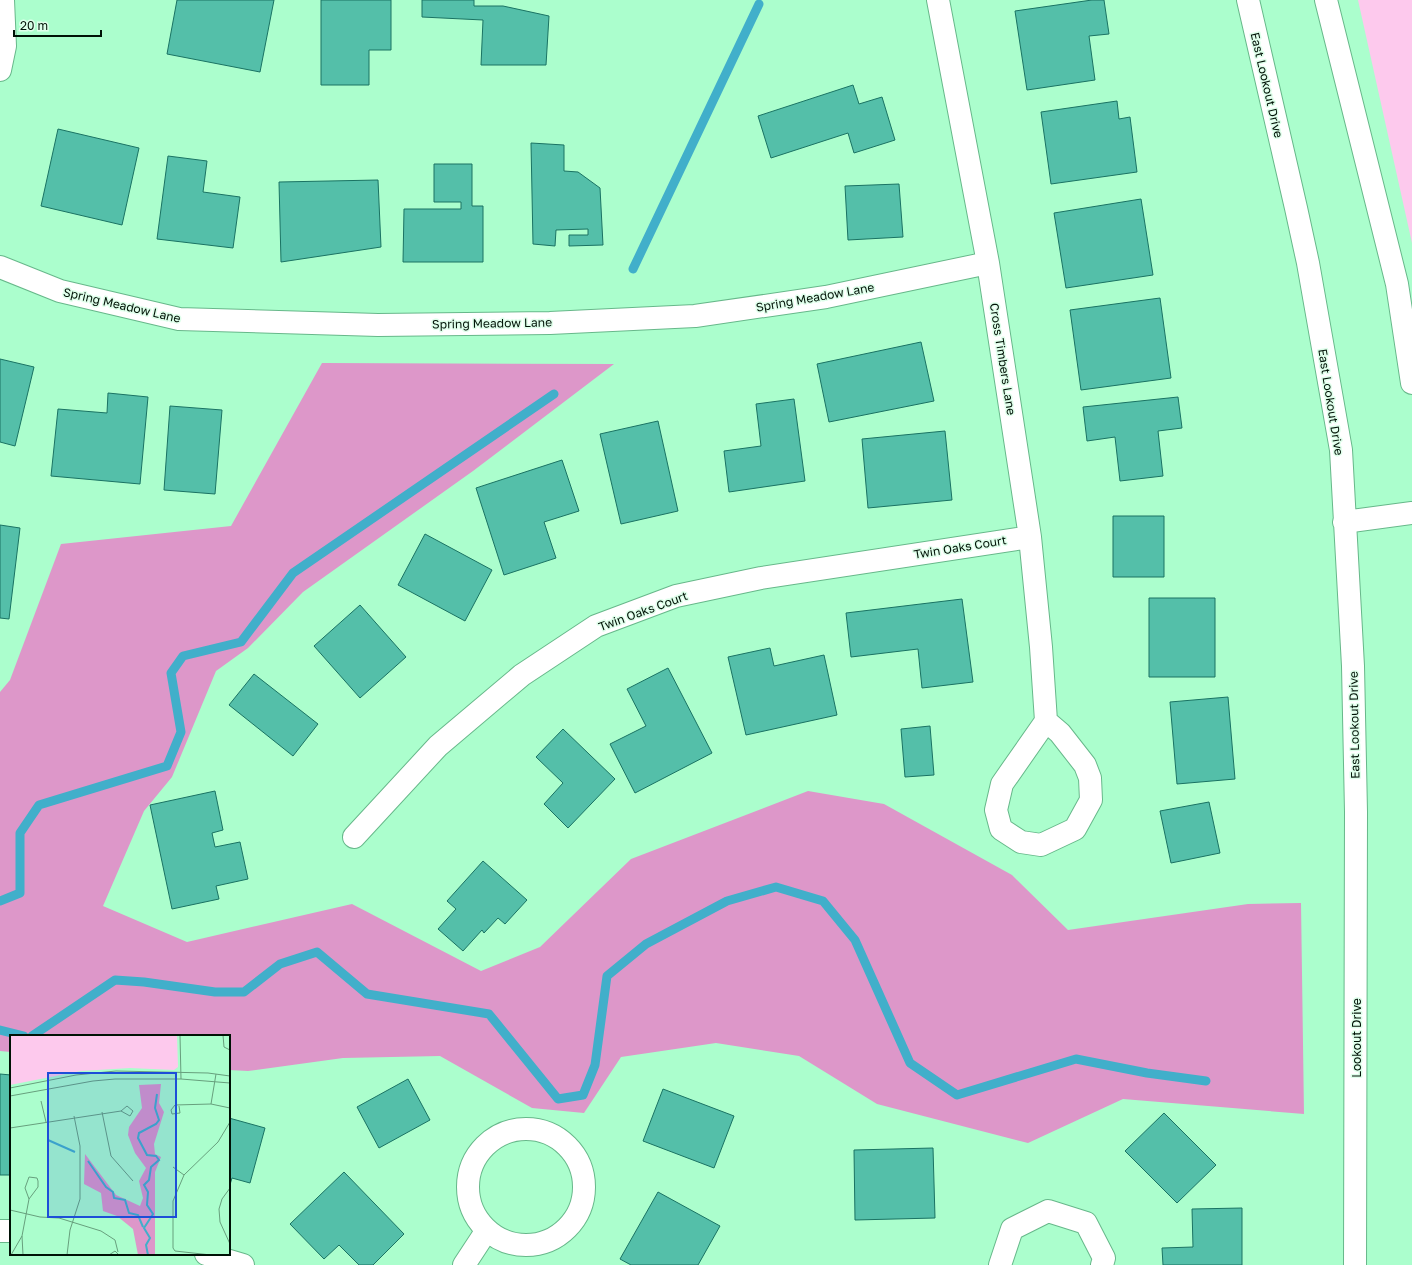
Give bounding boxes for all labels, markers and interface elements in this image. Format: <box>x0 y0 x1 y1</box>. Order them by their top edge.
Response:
scale bar <box>14 12 101 38</box>
text: 20 m <box>20 18 48 33</box>
street label: East Lookout Drive <box>1248 31 1286 139</box>
street label: Spring Meadow Lane <box>755 279 875 315</box>
street label: Spring Meadow Lane <box>62 284 182 326</box>
street label: Cross Timbers Lane <box>987 302 1019 416</box>
street label: Spring Meadow Lane <box>432 314 552 332</box>
street label: East Lookout Drive <box>1315 348 1347 456</box>
street label: Twin Oaks Court <box>912 532 1008 562</box>
street label: Twin Oaks Court <box>596 588 690 634</box>
street label: East Lookout Drive <box>1346 671 1362 779</box>
street label: Lookout Drive <box>1349 998 1364 1078</box>
inset map <box>10 1035 230 1255</box>

